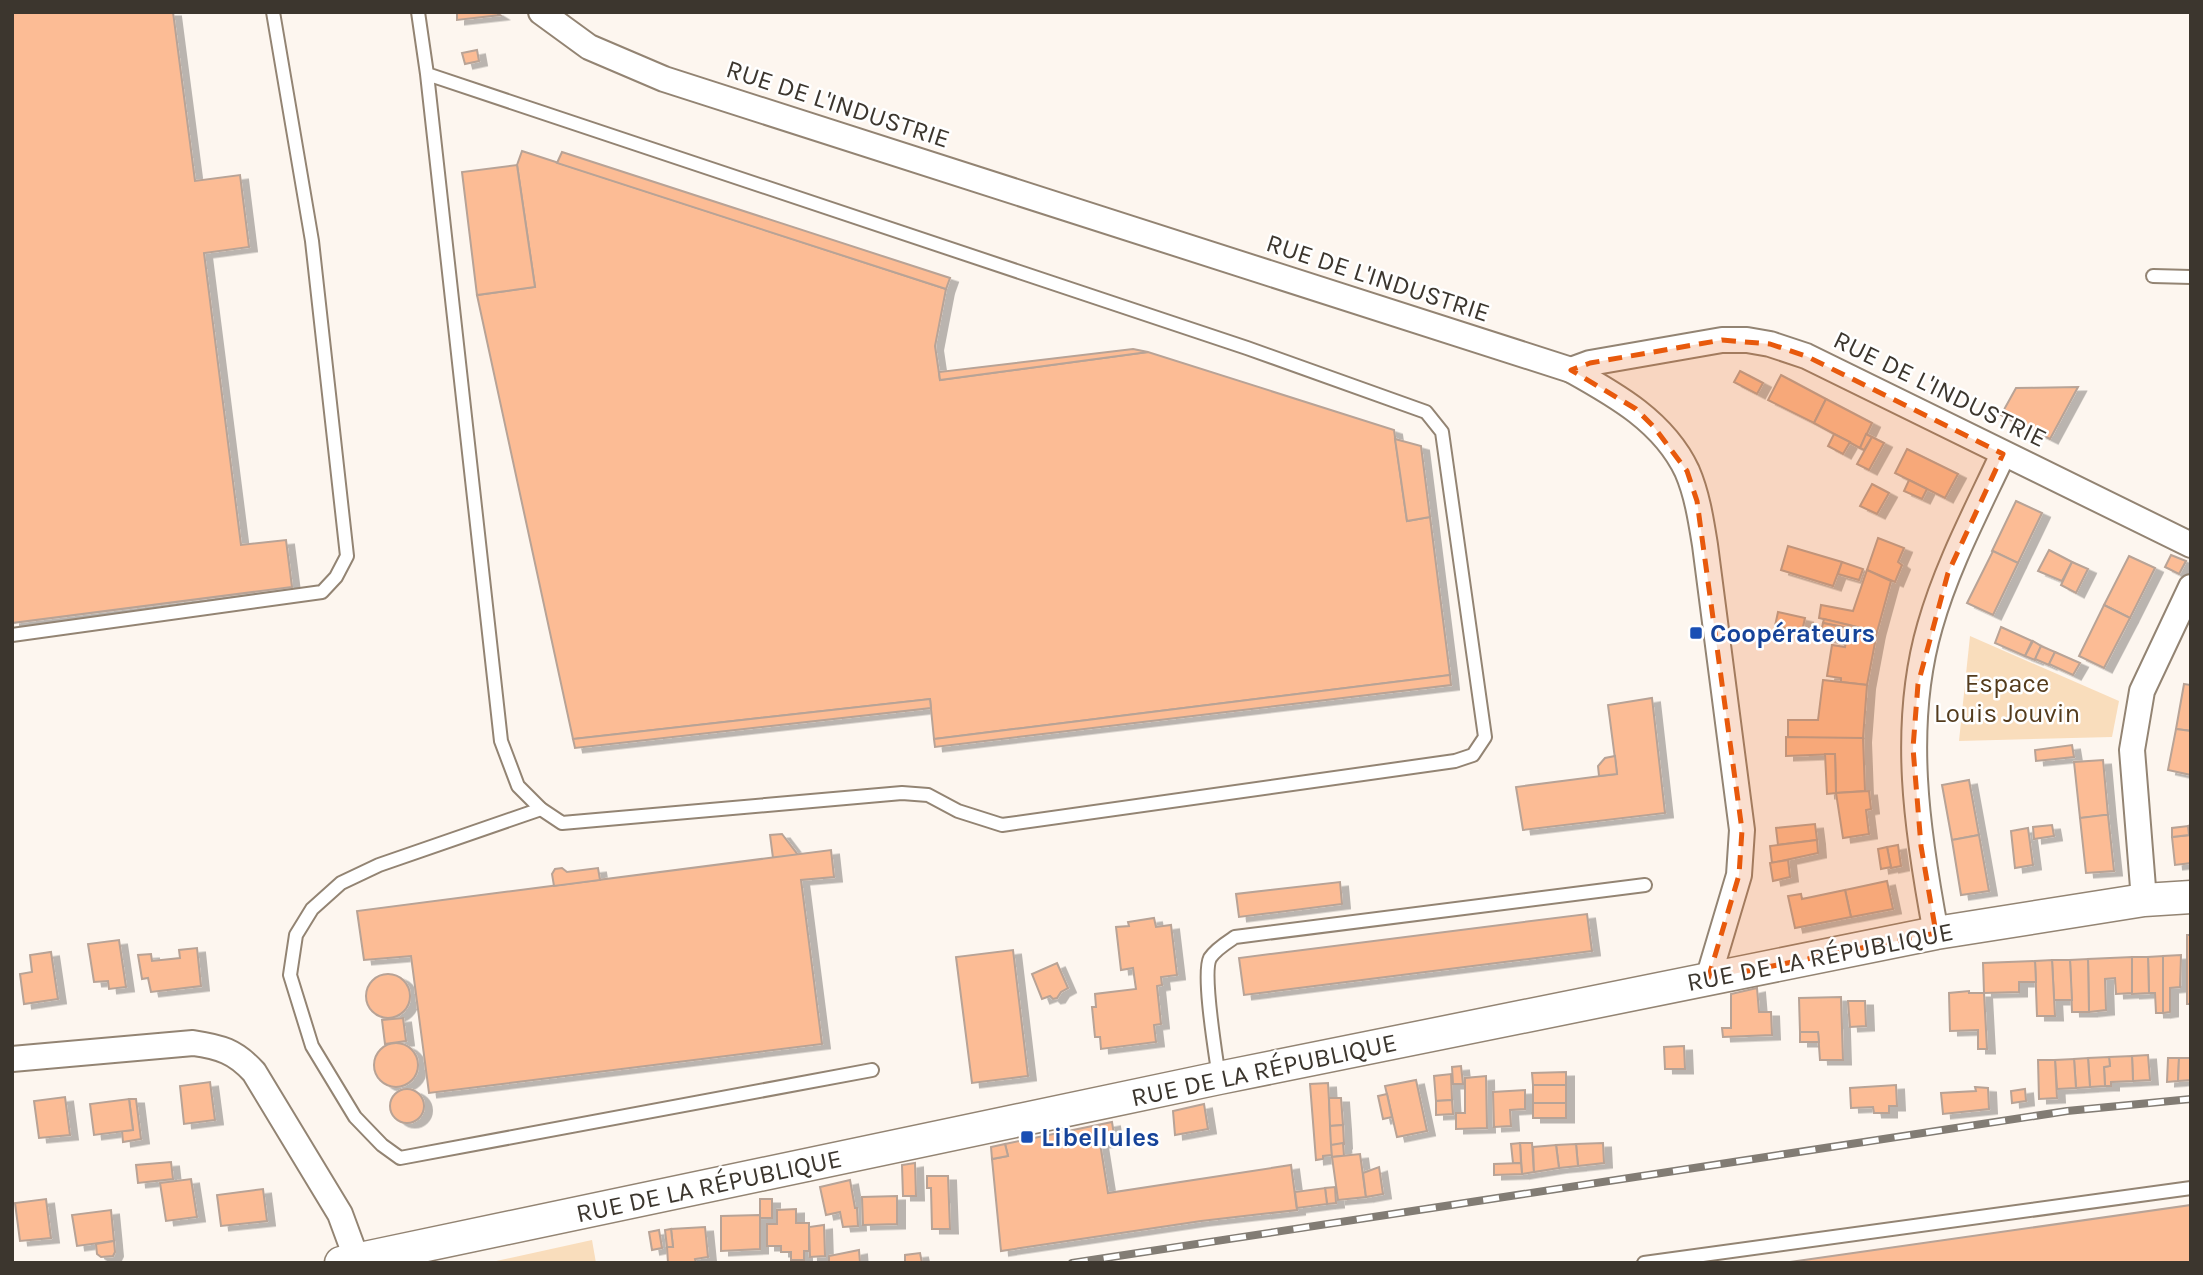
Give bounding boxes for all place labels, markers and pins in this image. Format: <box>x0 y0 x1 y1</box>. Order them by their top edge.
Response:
place label: Coopérateurs <box>1710 618 1875 649</box>
marker: Coopérateurs <box>1688 625 1704 641</box>
place label: Libellules <box>1041 1122 1160 1153</box>
marker: Libellules <box>1019 1129 1035 1145</box>

